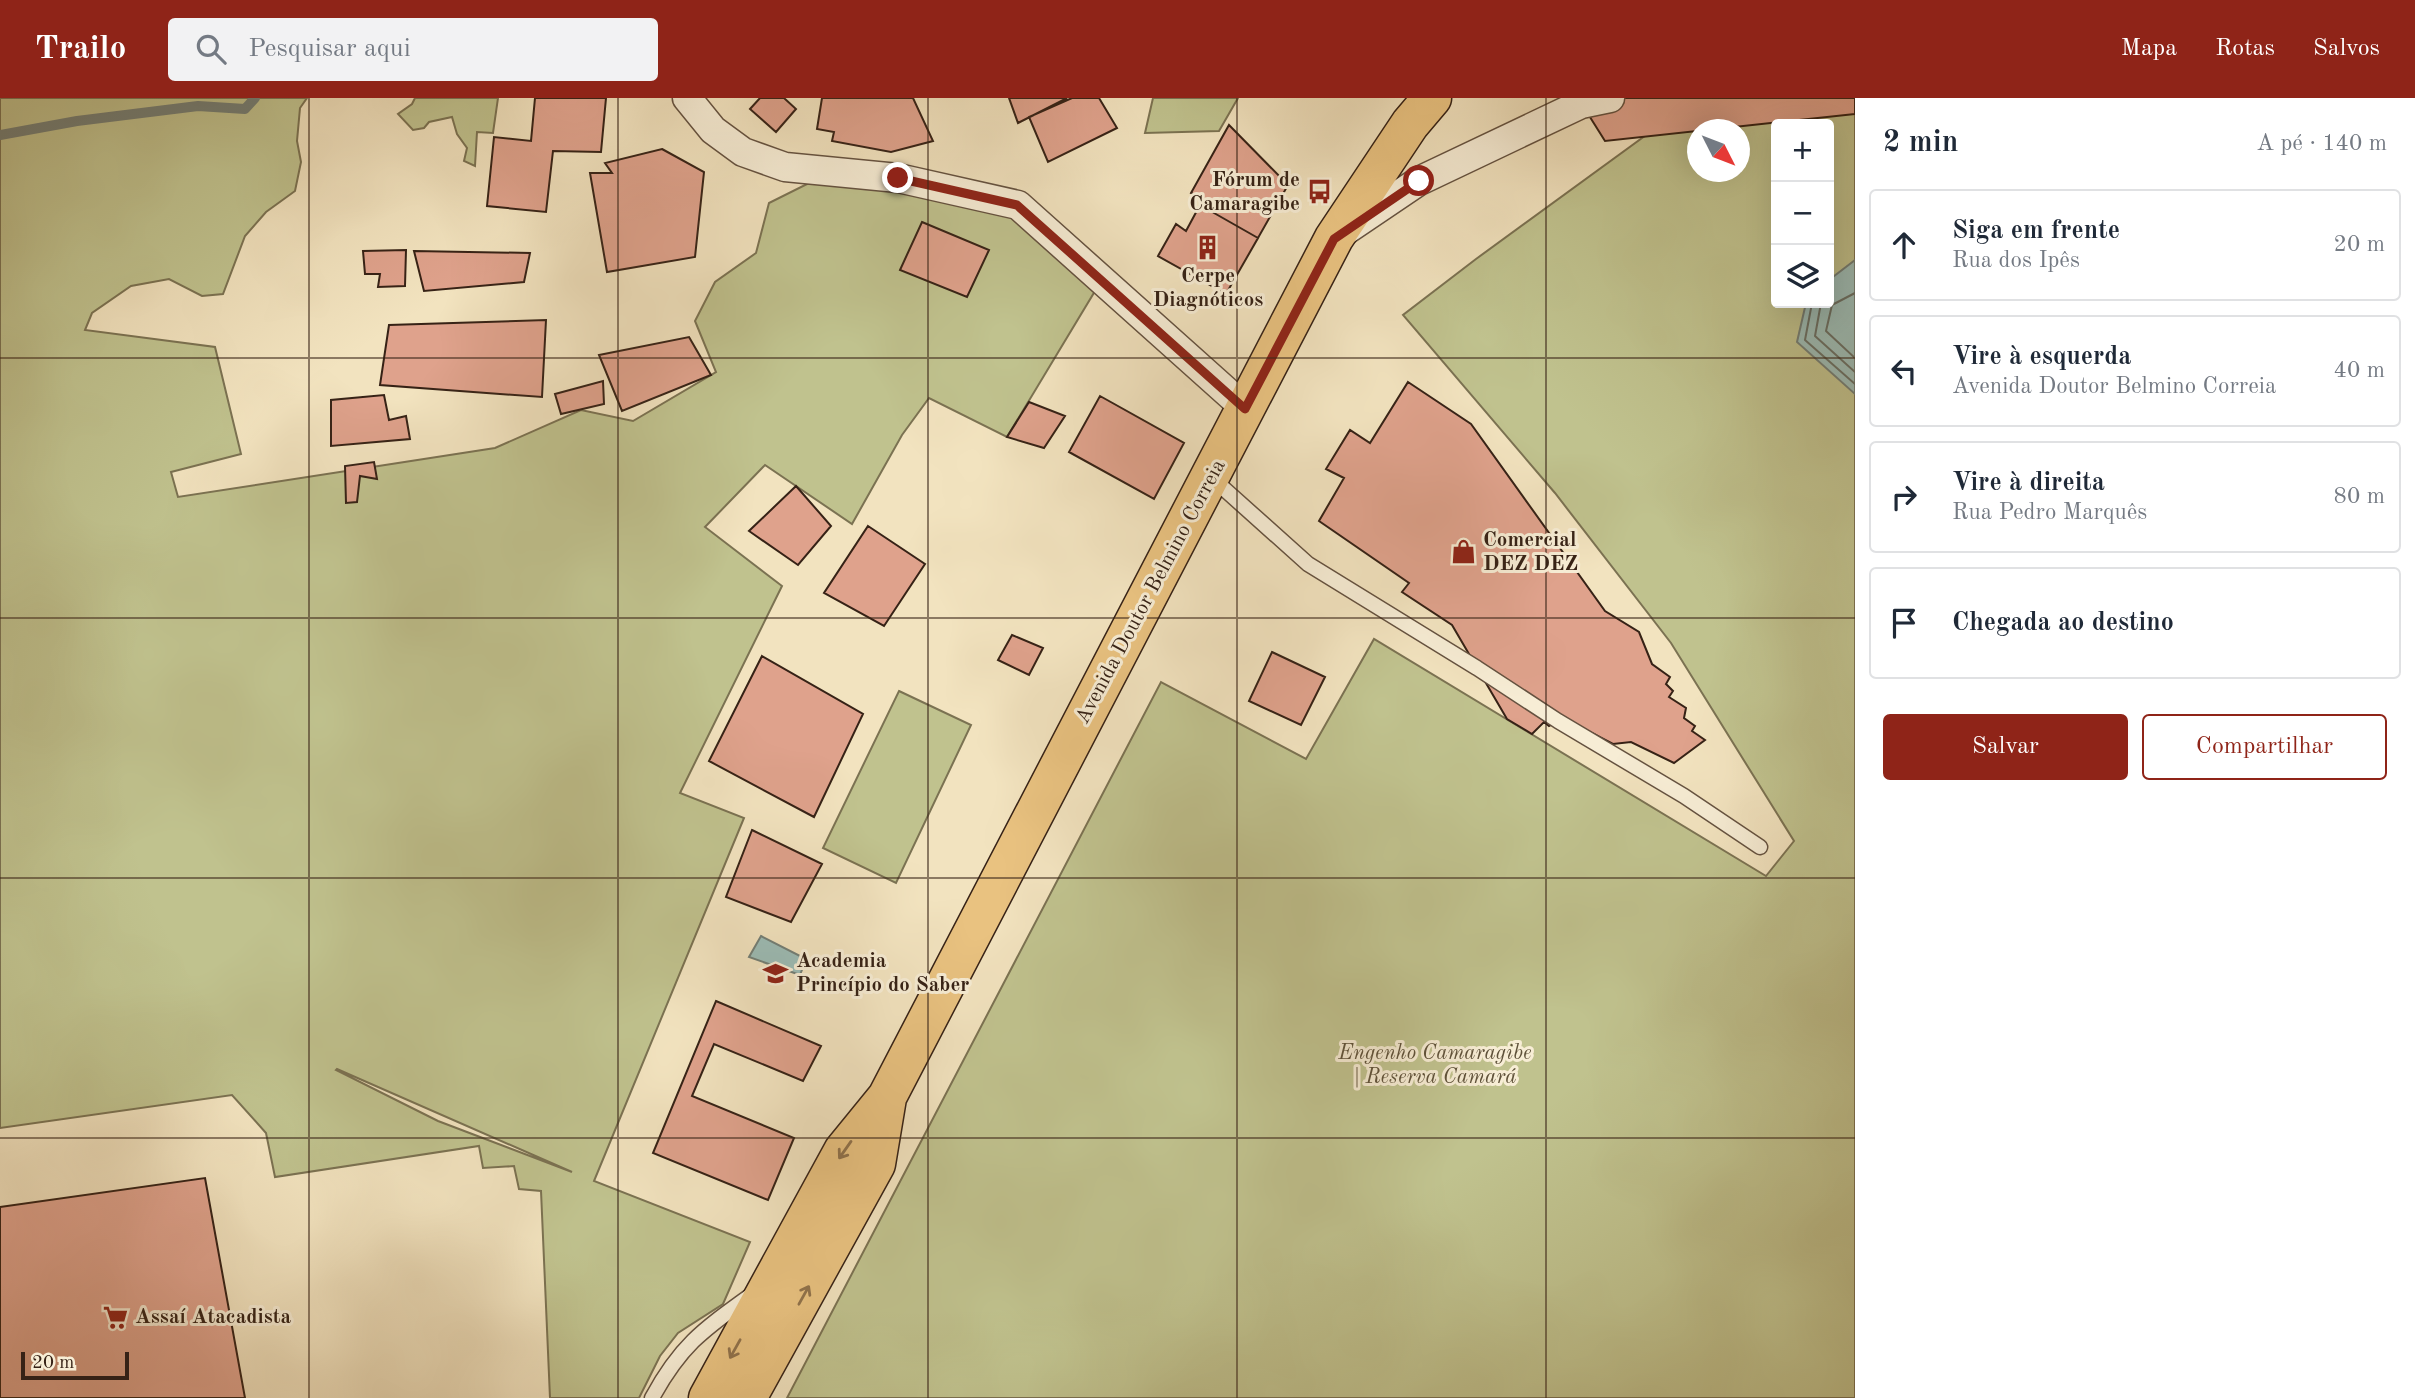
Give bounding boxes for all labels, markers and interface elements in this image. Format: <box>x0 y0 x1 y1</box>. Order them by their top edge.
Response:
search box <box>168 18 658 81</box>
icon: search <box>192 30 230 68</box>
text: Trailo <box>35 33 126 66</box>
text: Pesquisar aqui <box>248 36 411 62</box>
text: Mapa <box>2121 37 2177 61</box>
text: Rotas <box>2215 37 2275 61</box>
text: Salvos <box>2313 37 2380 61</box>
north arrow <box>1687 119 1750 182</box>
map controls <box>1771 119 1834 308</box>
button: + <box>1771 119 1834 182</box>
text: 2 min <box>1883 128 1958 158</box>
text: A pé · 140 m <box>2256 132 2387 155</box>
route end <box>882 162 913 193</box>
route start <box>1403 165 1434 196</box>
place label: Fórum de Camaragibe <box>1189 170 1300 215</box>
bus stop icon: Fórum de Camaragibe <box>1306 178 1334 206</box>
button: − <box>1771 182 1834 245</box>
text: Siga em frente <box>1952 218 2120 244</box>
icon: ahead <box>1885 226 1923 264</box>
building icon: Cerpe Diagnóticos <box>1194 233 1222 261</box>
text: 20 m <box>2334 233 2385 256</box>
button: layers <box>1771 245 1834 308</box>
text: Rua dos Ipês <box>1952 249 2080 272</box>
place label: Cerpe Diagnóticos <box>1153 266 1263 311</box>
text: Vire à esquerda <box>1952 344 2132 370</box>
icon: left <box>1885 352 1923 390</box>
text: 40 m <box>2334 359 2385 382</box>
text: Avenida Doutor Belmino Correia <box>1952 375 2276 398</box>
street label: Avenida Doutor Belmino Correia <box>1072 456 1230 728</box>
text: Vire à direita <box>1952 470 2105 496</box>
icon: right <box>1885 478 1923 516</box>
text: 80 m <box>2334 485 2385 508</box>
text: Rua Pedro Marquês <box>1952 501 2147 524</box>
place label: Comercial DEZ DEZ <box>1483 530 1578 575</box>
shop icon: Comercial DEZ DEZ <box>1449 538 1477 566</box>
icon: arrive <box>1885 604 1923 642</box>
text: Chegada ao destino <box>1952 610 2174 636</box>
button: Salvar <box>1883 714 2128 780</box>
button: Compartilhar <box>2142 714 2387 780</box>
place label: Academia Princípio do Saber <box>796 951 969 996</box>
school or university icon: Academia Princípio do Saber <box>762 959 790 987</box>
park label: Engenho Camaragibe | Reserva Camará <box>1337 1043 1532 1088</box>
one-way arrow <box>838 1140 852 1159</box>
one-way arrow <box>797 1286 811 1306</box>
supermarket icon: Assaí Atacadista <box>101 1303 129 1331</box>
place label: Assaí Atacadista <box>135 1307 291 1328</box>
one-way arrow <box>728 1338 741 1359</box>
scale bar <box>21 1349 130 1381</box>
text: 20 m <box>32 1354 74 1373</box>

